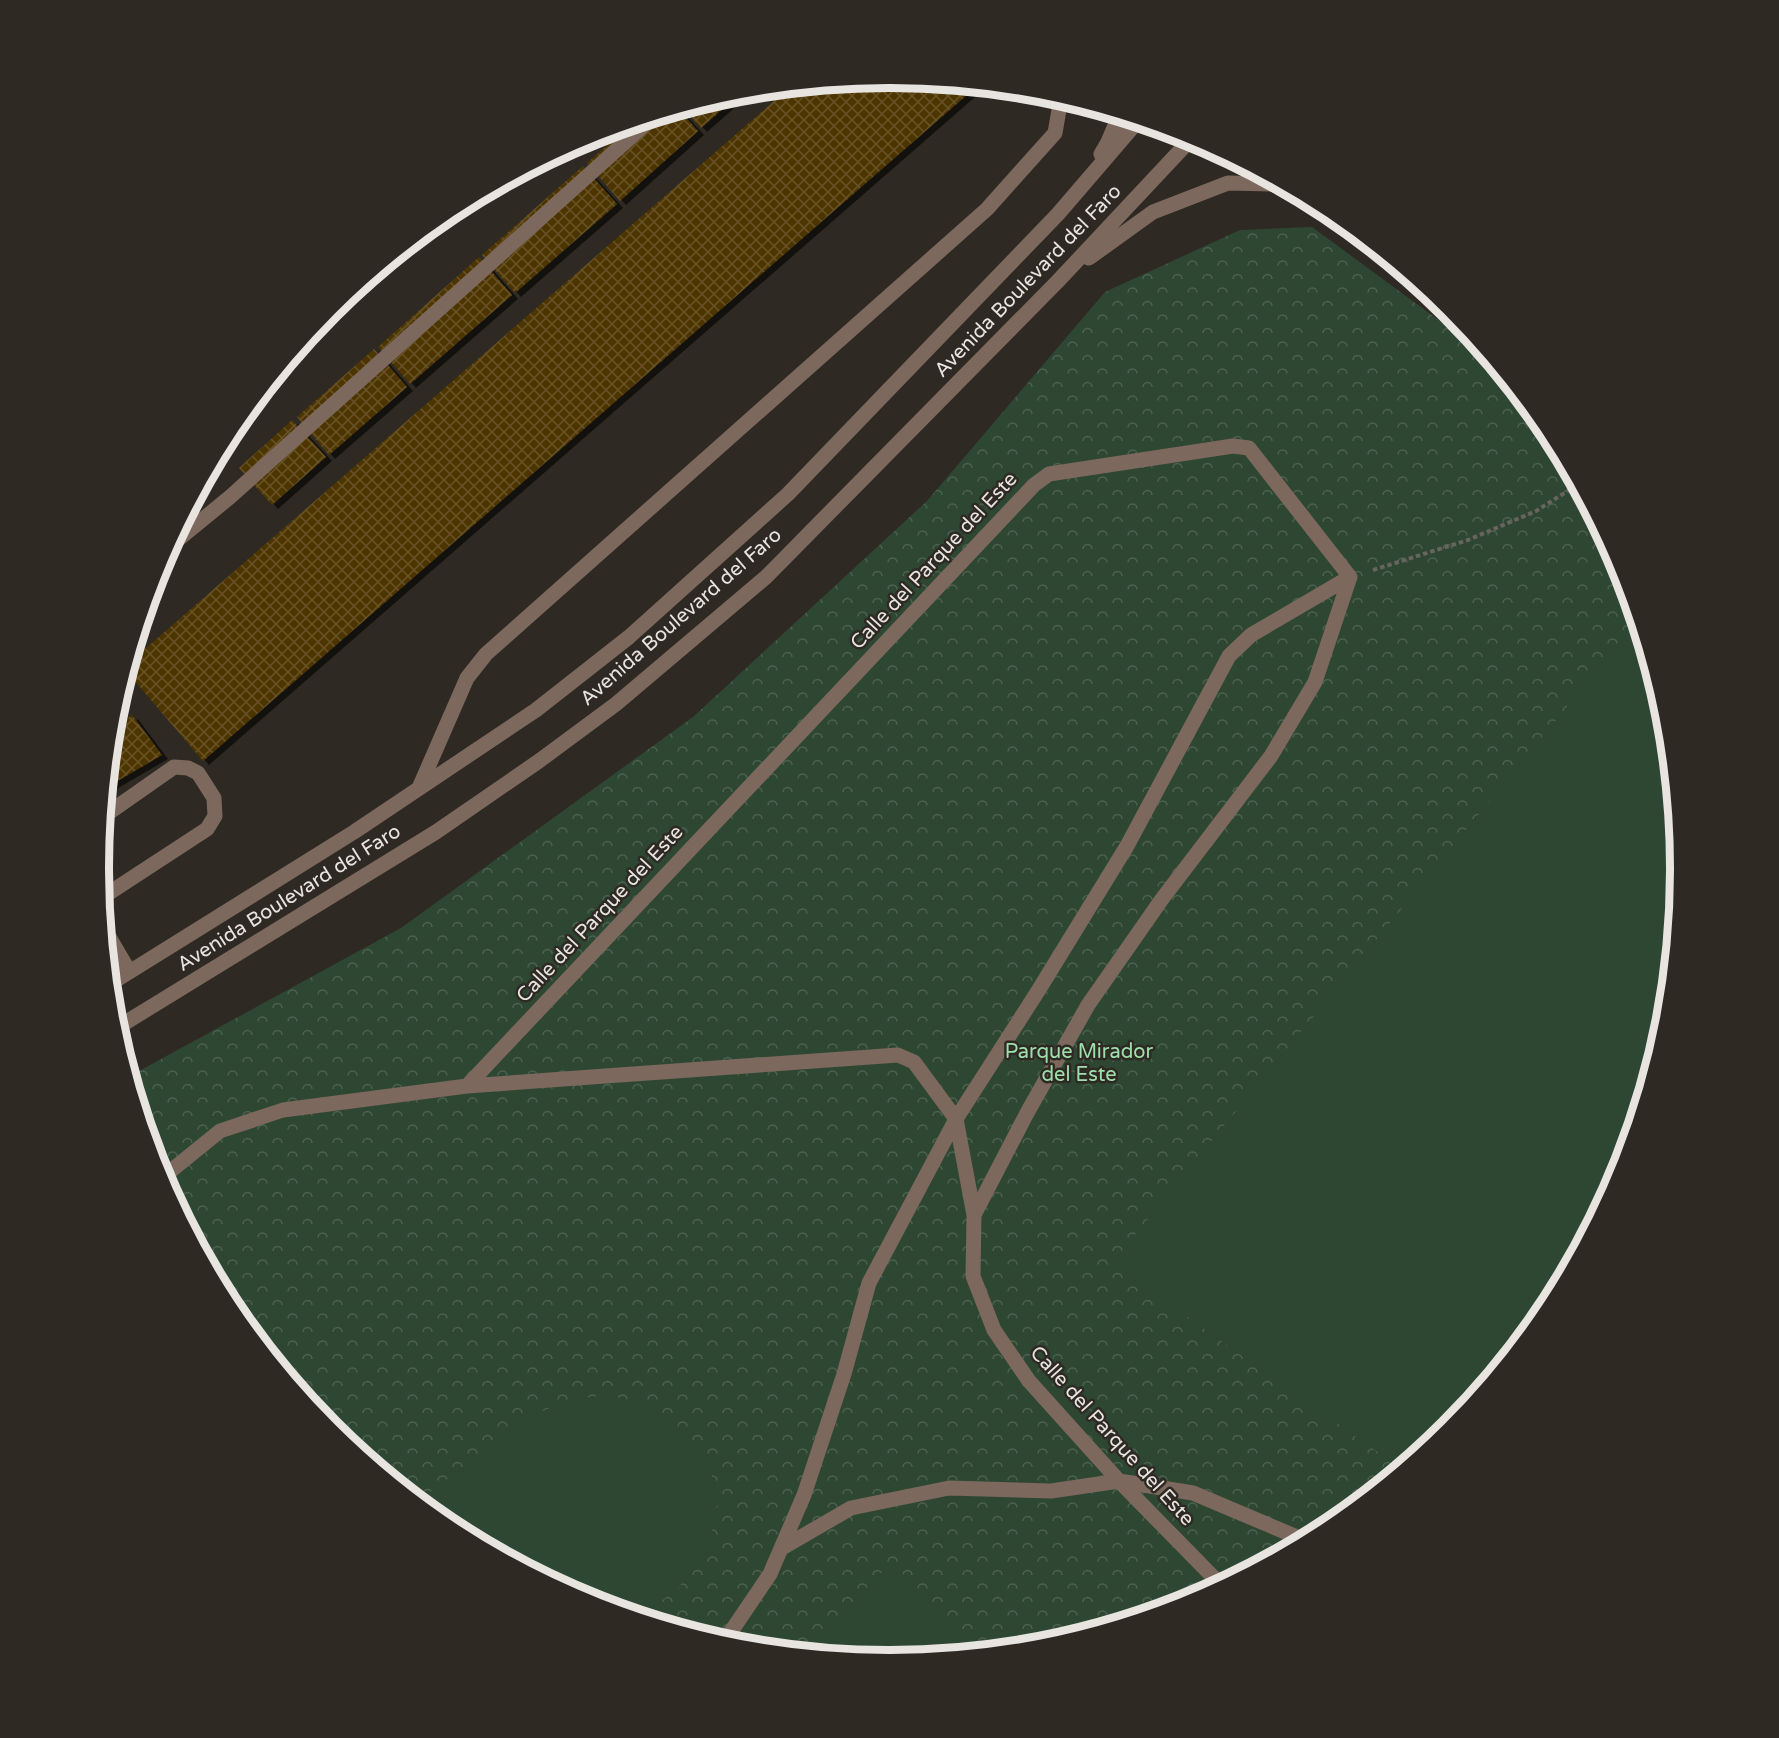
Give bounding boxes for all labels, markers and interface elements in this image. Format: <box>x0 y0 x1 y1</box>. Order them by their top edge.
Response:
street label: Avenida Boulevard del Faro <box>929 180 1127 382</box>
street label: Calle del Parque del Este <box>846 467 1022 655</box>
street label: Avenida Boulevard del Faro <box>575 523 787 711</box>
street label: Avenida Boulevard del Faro <box>173 819 405 977</box>
street label: Calle del Parque del Este <box>512 820 688 1008</box>
park label: Parque Mirador del Este <box>1005 1040 1153 1087</box>
street label: Calle del Parque del Este <box>1025 1341 1199 1531</box>

